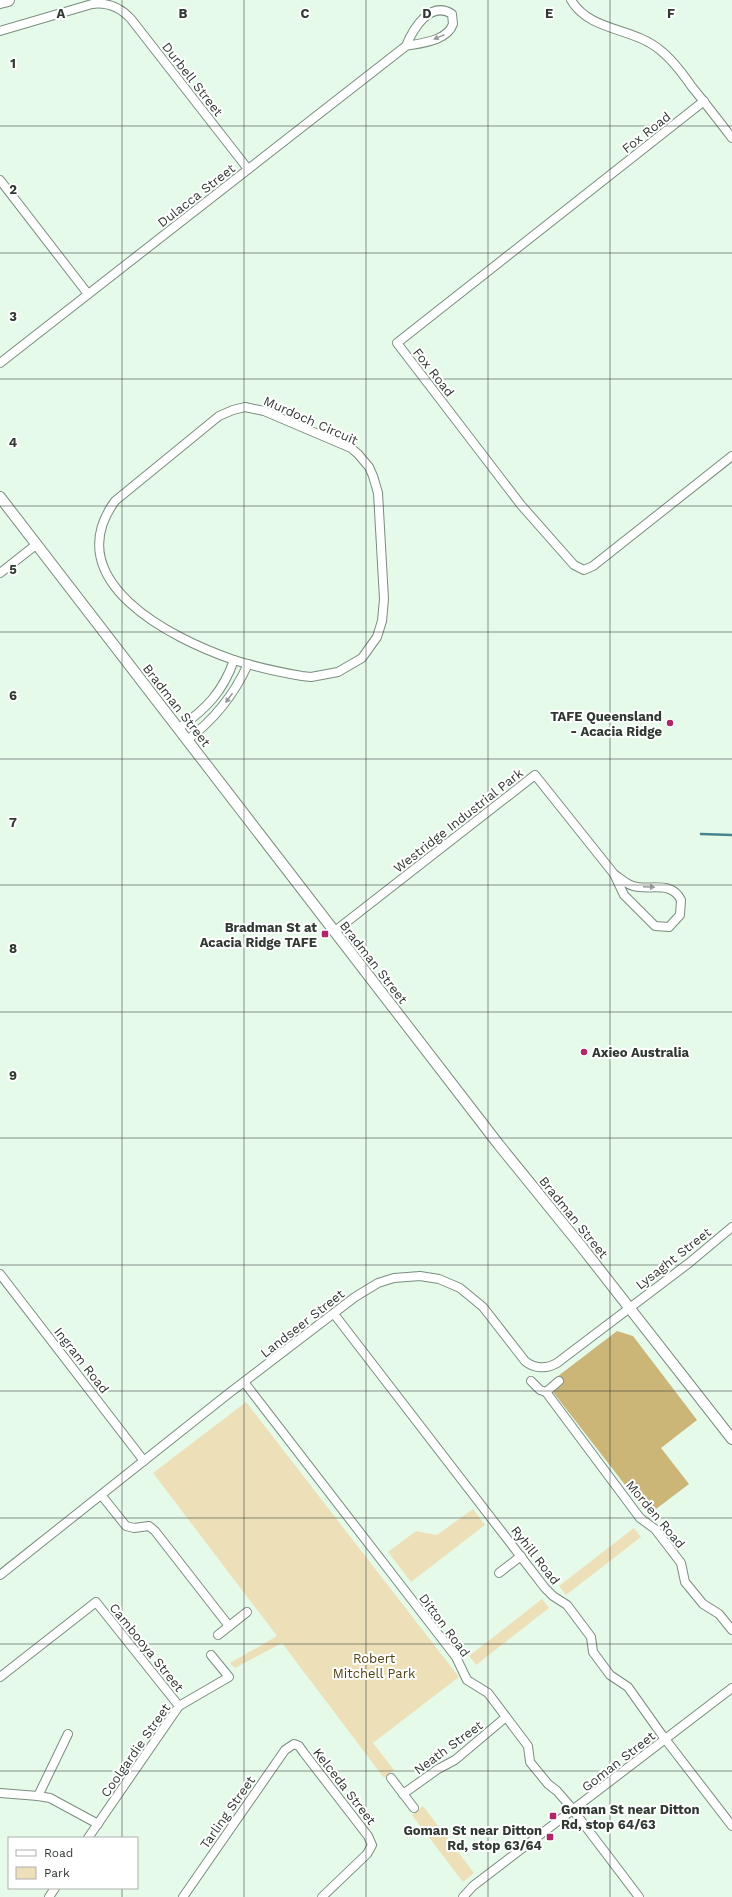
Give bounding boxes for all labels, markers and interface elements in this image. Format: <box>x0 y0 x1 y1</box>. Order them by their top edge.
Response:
text: A <box>57 6 66 21</box>
text: B <box>179 6 188 21</box>
text: C <box>301 6 310 21</box>
text: D <box>422 6 432 21</box>
text: E <box>545 6 553 21</box>
text: F <box>667 6 675 21</box>
one-way arrow <box>432 35 444 41</box>
street label: Durbell Street <box>159 39 226 120</box>
text: 1 <box>10 56 16 71</box>
street label: Fox Road <box>619 109 674 156</box>
street label: Dulacca Street <box>155 160 238 230</box>
text: 2 <box>9 182 17 197</box>
text: 3 <box>9 309 17 324</box>
street label: Fox Road <box>410 345 457 400</box>
street label: Murdoch Circuit <box>261 393 361 448</box>
text: 4 <box>9 435 18 450</box>
text: 5 <box>9 562 17 577</box>
street label: Bradman Street <box>140 661 214 750</box>
text: 6 <box>9 688 17 703</box>
one-way arrow <box>225 693 233 703</box>
place label: TAFE Queensland - Acacia Ridge <box>550 709 662 739</box>
marker: TAFE Queensland - Acacia Ridge <box>665 718 675 728</box>
street label: Westridge Industrial Park <box>391 765 526 876</box>
text: 7 <box>9 815 17 830</box>
one-way arrow <box>643 884 656 890</box>
street label: Bradman Street <box>337 918 411 1007</box>
place label: Bradman St at Acacia Ridge TAFE <box>200 920 317 950</box>
marker: Bradman St at Acacia Ridge TAFE <box>320 929 330 939</box>
text: 8 <box>9 941 17 956</box>
place label: Axieo Australia <box>592 1045 689 1060</box>
marker: Axieo Australia <box>579 1047 589 1057</box>
text: 9 <box>9 1068 17 1083</box>
street label: Bradman Street <box>536 1174 611 1262</box>
street label: Lysaght Street <box>633 1224 714 1292</box>
street label: Landseer Street <box>258 1286 347 1361</box>
street label: Ingram Road <box>51 1324 112 1396</box>
street label: Morden Road <box>623 1477 688 1551</box>
street label: Ryhill Road <box>508 1523 563 1588</box>
street label: Ditton Road <box>416 1591 473 1660</box>
street label: Cambooya Street <box>106 1600 187 1695</box>
park label: Robert Mitchell Park <box>333 1651 416 1681</box>
street label: Coolgardie Street <box>98 1700 174 1800</box>
street label: Neath Street <box>411 1717 486 1777</box>
street label: Goman Street <box>579 1728 658 1795</box>
street label: Kelceda Street <box>310 1745 379 1828</box>
street label: Tarling Street <box>197 1773 258 1851</box>
place label: Goman St near Ditton Rd, stop 64/63 <box>561 1802 700 1832</box>
marker: Goman St near Ditton Rd, stop 64/63 <box>548 1811 558 1821</box>
place label: Goman St near Ditton Rd, stop 63/64 <box>403 1823 543 1853</box>
marker: Goman St near Ditton Rd, stop 63/64 <box>545 1832 555 1842</box>
legend <box>8 1837 138 1889</box>
text: Road <box>44 1846 73 1860</box>
text: Park <box>44 1866 70 1880</box>

